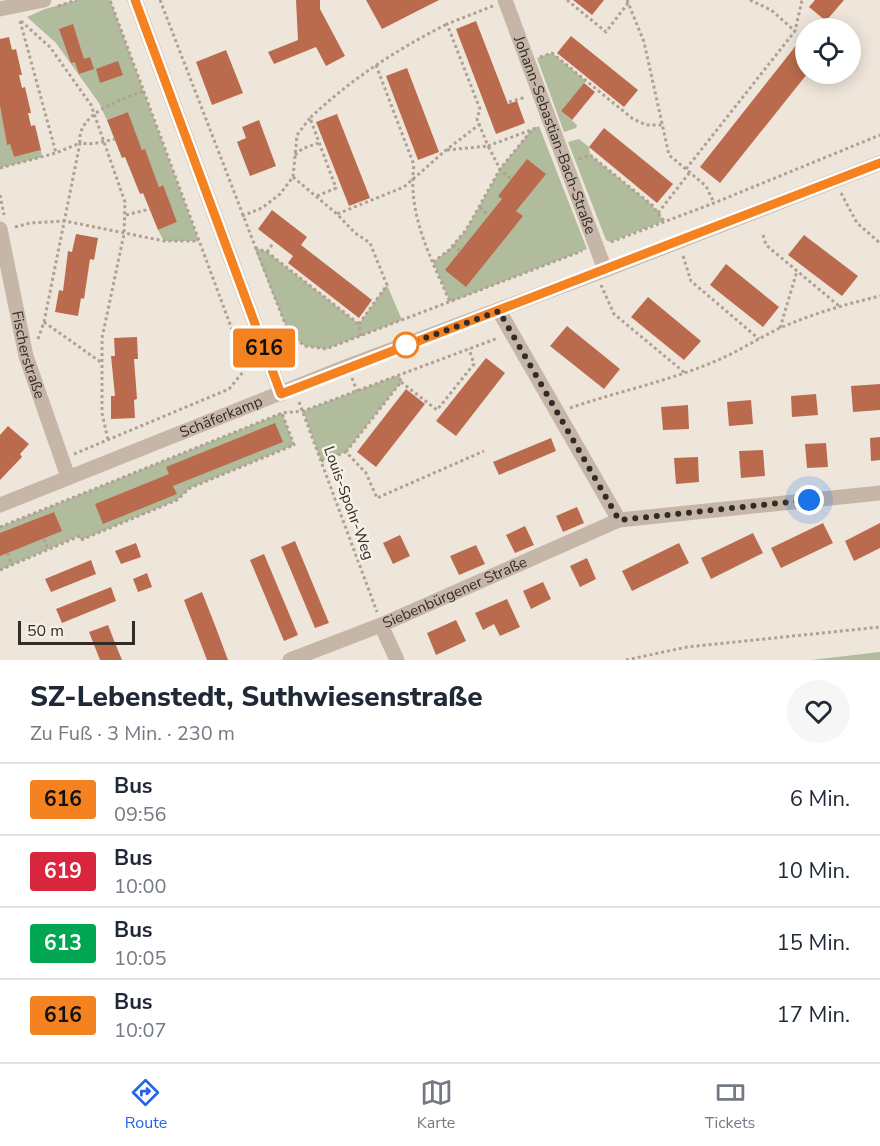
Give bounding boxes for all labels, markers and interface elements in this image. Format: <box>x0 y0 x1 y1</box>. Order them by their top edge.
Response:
map controls <box>795 18 861 84</box>
button: locate <box>795 18 861 84</box>
street label: Johann-Sebastian-Bach-Straße <box>509 32 601 237</box>
street label: Fischerstraße <box>7 309 50 401</box>
line badge: 616 <box>230 328 298 368</box>
unlabelled marker <box>393 332 419 358</box>
text: 616 <box>245 334 283 362</box>
street label: Schäferkamp <box>177 391 266 442</box>
street label: Louis-Spohr-Weg <box>319 443 379 563</box>
your location <box>794 485 824 515</box>
street label: Siebenbürgener Straße <box>379 552 530 633</box>
scale bar <box>18 618 135 646</box>
text: 50 m <box>27 620 64 642</box>
text: SZ-Lebenstedt, Suthwiesenstraße <box>30 678 483 716</box>
button: heart <box>787 680 850 743</box>
text: Zu Fuß · 3 Min. · 230 m <box>30 720 235 747</box>
text: Bus <box>114 771 153 801</box>
text: 6 Min. <box>790 784 850 814</box>
text: 616 <box>44 785 82 813</box>
text: 09:56 <box>114 801 167 828</box>
text: Bus <box>114 843 153 873</box>
text: 10 Min. <box>777 856 850 886</box>
text: 619 <box>44 857 82 885</box>
text: 10:00 <box>114 873 167 900</box>
text: Bus <box>114 915 153 945</box>
text: 15 Min. <box>777 928 850 958</box>
text: 613 <box>44 929 82 957</box>
text: 10:05 <box>114 945 167 972</box>
text: Bus <box>114 987 153 1017</box>
text: 17 Min. <box>777 1000 850 1030</box>
text: 616 <box>44 1001 82 1029</box>
text: 10:07 <box>114 1017 167 1044</box>
tab: Route <box>125 1076 167 1134</box>
tab: Karte <box>417 1076 455 1134</box>
tab: Tickets <box>705 1076 755 1134</box>

